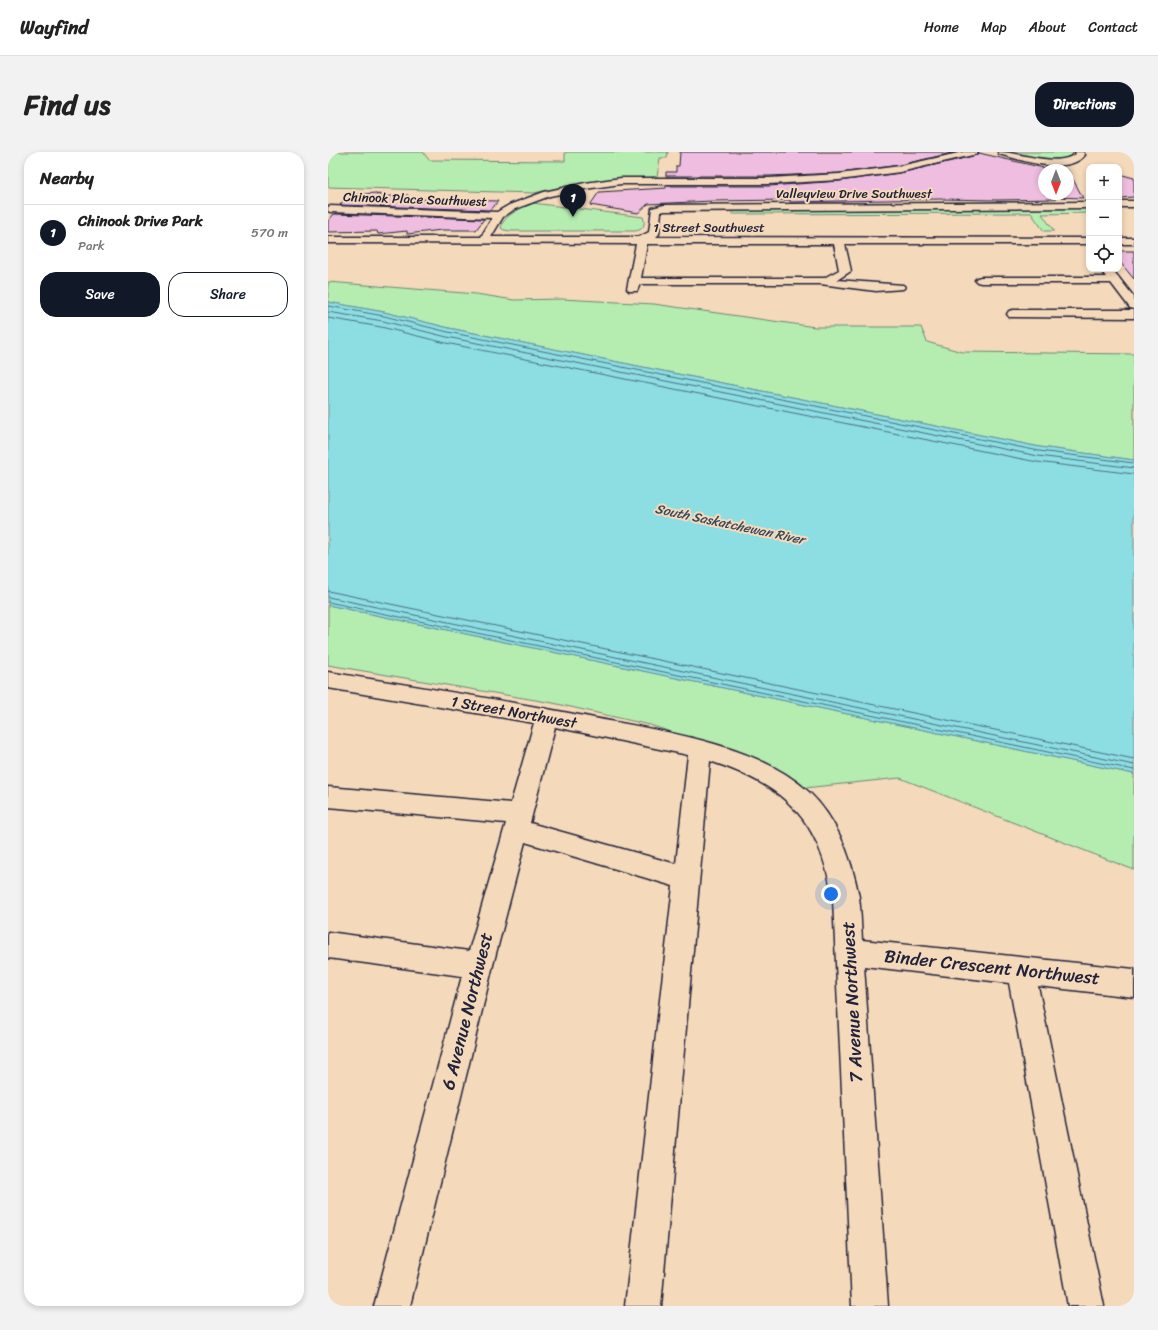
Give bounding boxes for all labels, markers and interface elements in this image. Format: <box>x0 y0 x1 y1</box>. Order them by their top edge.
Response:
text: Wayfind <box>20 11 88 44</box>
text: Home <box>924 15 959 40</box>
text: Map <box>981 15 1007 40</box>
text: About <box>1029 15 1066 40</box>
text: Contact <box>1088 15 1138 40</box>
text: Find us <box>24 80 111 129</box>
button: Directions <box>1035 82 1134 127</box>
text: Nearby <box>40 163 94 193</box>
north arrow <box>1038 164 1074 200</box>
map controls <box>1086 164 1122 272</box>
button: + <box>1086 164 1122 200</box>
street label: Valleyview Drive Southwest <box>776 182 933 205</box>
pin: 1 <box>560 184 586 217</box>
street label: Chinook Place Southwest <box>343 185 488 213</box>
button: − <box>1086 200 1122 236</box>
text: Chinook Drive Park <box>78 208 203 234</box>
street label: 1 Street Southwest <box>653 216 765 239</box>
text: 1 <box>50 221 56 244</box>
text: 570 m <box>251 221 288 244</box>
text: Park <box>78 234 105 257</box>
button: locate <box>1086 236 1122 272</box>
button: Save <box>40 272 160 317</box>
button: Share <box>168 272 288 317</box>
water label: South Saskatchewan River <box>653 497 809 552</box>
street label: 1 Street Northwest <box>449 688 580 736</box>
your location <box>821 884 841 904</box>
street label: 7 Avenue Northwest <box>832 921 872 1083</box>
street label: 6 Avenue Northwest <box>432 929 502 1093</box>
street label: Binder Crescent Northwest <box>883 940 1101 994</box>

